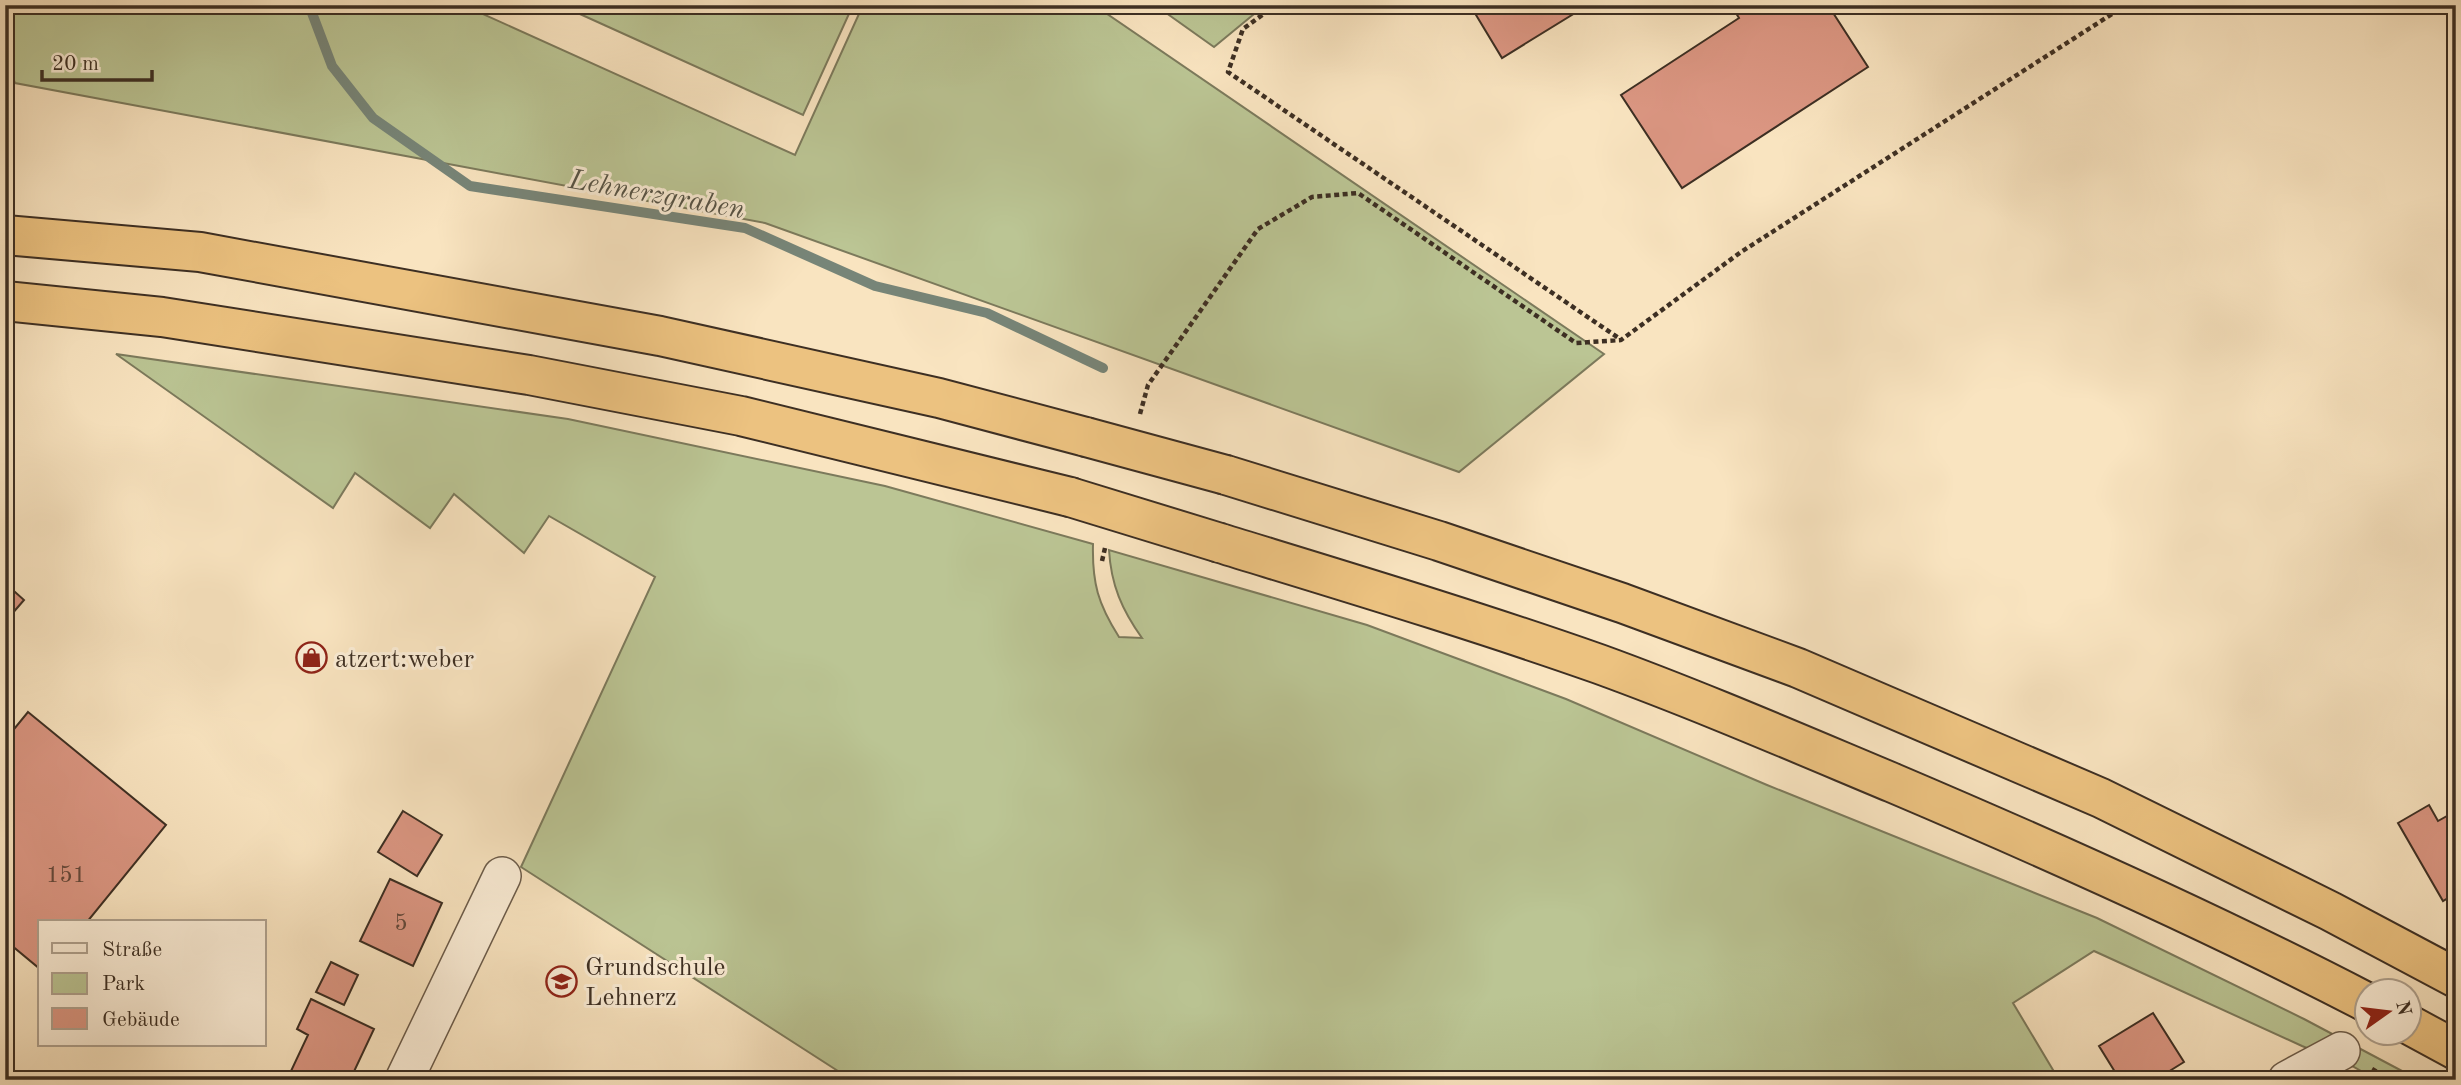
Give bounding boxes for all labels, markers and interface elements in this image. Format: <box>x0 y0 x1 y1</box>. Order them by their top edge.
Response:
scale bar <box>42 38 152 82</box>
text: 20 m <box>52 54 99 75</box>
water label: Lehnerzgraben <box>565 167 747 225</box>
shop icon: atzert:weber <box>295 641 329 675</box>
place label: atzert:weber <box>335 647 475 673</box>
house number: 151 <box>46 864 86 887</box>
house number: 5 <box>394 912 408 935</box>
legend <box>38 920 266 1046</box>
text: Straße <box>102 940 162 961</box>
place label: Grundschule Lehnerz <box>585 955 726 1011</box>
school or university icon: Grundschule Lehnerz <box>545 964 579 998</box>
text: Park <box>102 974 145 995</box>
north arrow <box>2352 976 2422 1046</box>
text: N <box>2391 999 2413 1018</box>
text: Gebäude <box>102 1010 180 1031</box>

